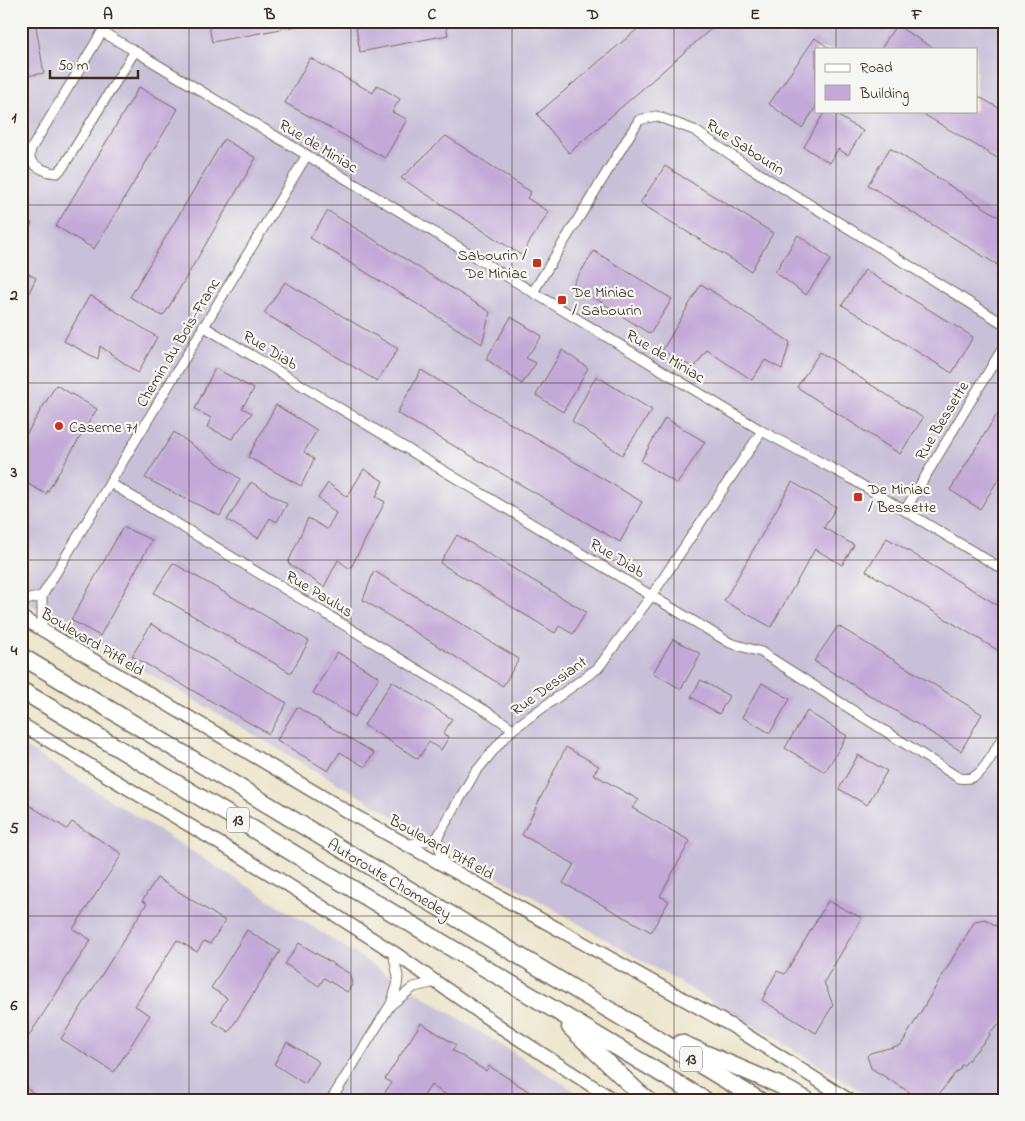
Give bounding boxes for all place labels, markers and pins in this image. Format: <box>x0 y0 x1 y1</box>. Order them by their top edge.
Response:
place label: Sabourin / De Miniac <box>458 244 528 286</box>
marker: Sabourin / De Miniac <box>531 257 543 269</box>
place label: De Miniac / Sabourin <box>571 281 642 323</box>
marker: De Miniac / Sabourin <box>556 294 568 306</box>
place label: Caserne 71 <box>69 416 137 440</box>
marker: Caserne 71 <box>53 420 65 432</box>
place label: De Miniac / Bessette <box>867 478 937 520</box>
marker: De Miniac / Bessette <box>852 491 864 503</box>

